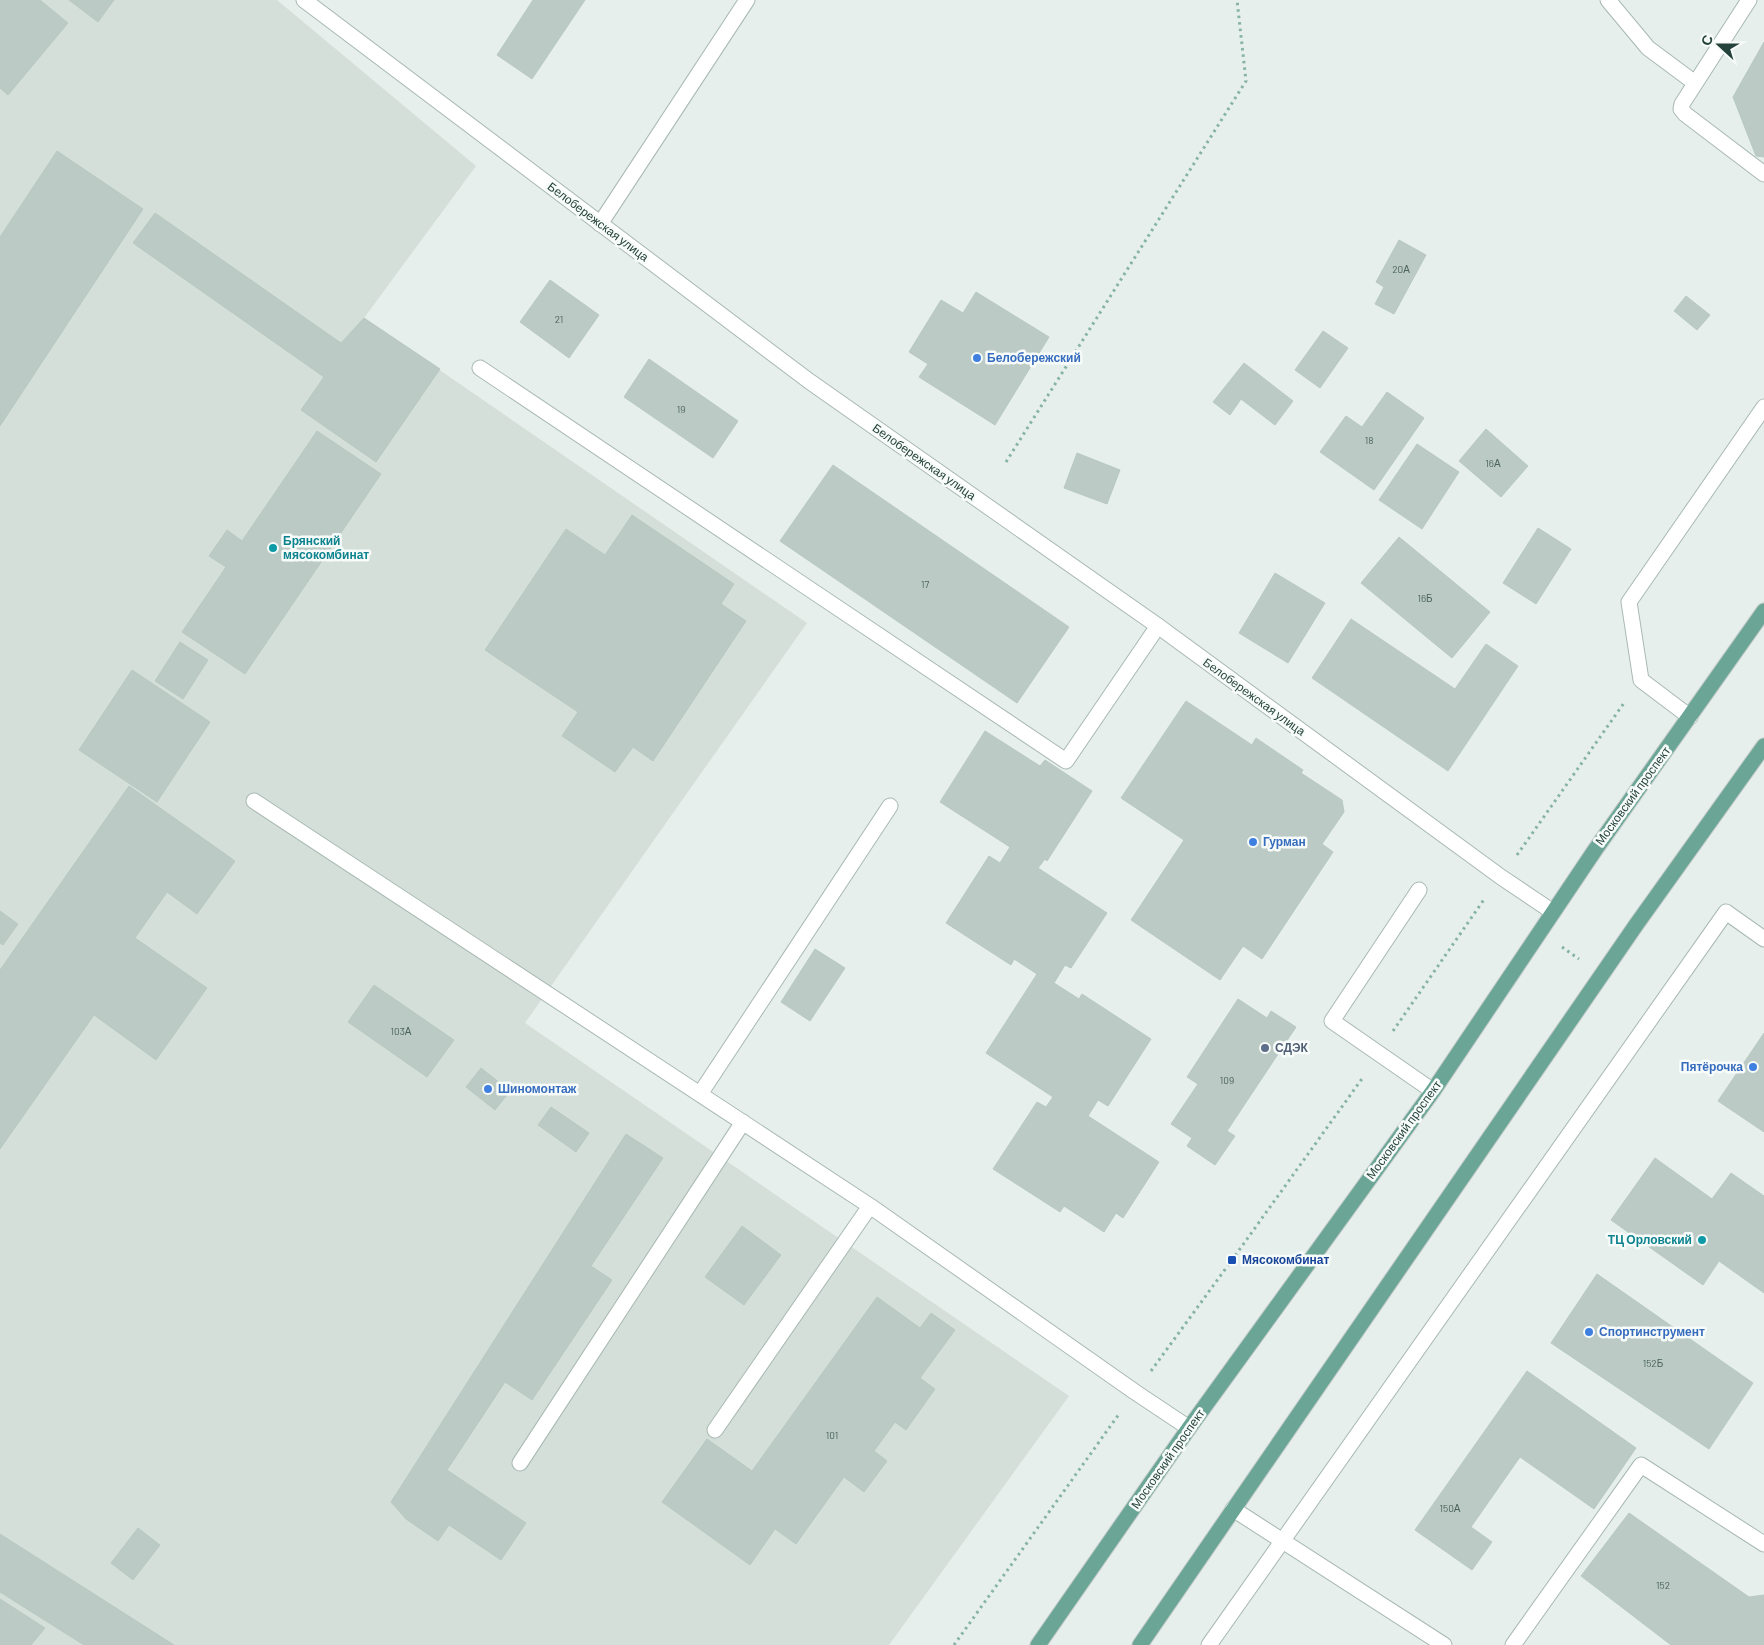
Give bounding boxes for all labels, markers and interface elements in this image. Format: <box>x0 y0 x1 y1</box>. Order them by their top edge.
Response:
north arrow <box>1694 20 1744 70</box>
text: С <box>1697 32 1716 48</box>
street label: Белобережская улица <box>545 179 652 265</box>
house number: 20А <box>1392 263 1410 275</box>
house number: 21 <box>555 313 563 325</box>
place label: Белобережский <box>987 350 1081 365</box>
marker: Белобережский <box>971 352 983 364</box>
house number: 19 <box>677 403 685 415</box>
street label: Белобережская улица <box>870 420 979 503</box>
house number: 18 <box>1365 434 1373 446</box>
house number: 16А <box>1485 457 1501 469</box>
place label: Брянский мясокомбинат <box>283 533 369 561</box>
marker: Брянский мясокомбинат <box>267 542 279 554</box>
house number: 17 <box>921 578 929 590</box>
house number: 16Б <box>1417 592 1433 604</box>
street label: Белобережская улица <box>1200 654 1309 739</box>
street label: Московский проспект <box>1592 743 1674 848</box>
place label: Гурман <box>1263 834 1306 849</box>
marker: Гурман <box>1247 836 1259 848</box>
house number: 103А <box>391 1025 412 1037</box>
place label: СДЭК <box>1275 1040 1309 1055</box>
marker: СДЭК <box>1259 1042 1271 1054</box>
place label: Пятёрочка <box>1681 1059 1743 1074</box>
marker: Пятёрочка <box>1747 1061 1759 1073</box>
house number: 109 <box>1220 1074 1234 1086</box>
street label: Московский проспект <box>1363 1077 1445 1182</box>
place label: Шиномонтаж <box>498 1081 577 1095</box>
marker: Шиномонтаж <box>482 1083 494 1095</box>
place label: ТЦ Орловский <box>1608 1232 1692 1247</box>
marker: ТЦ Орловский <box>1696 1234 1708 1246</box>
place label: Мясокомбинат <box>1242 1252 1329 1266</box>
marker: Мясокомбинат <box>1226 1254 1238 1266</box>
place label: Спортинструмент <box>1599 1324 1705 1339</box>
marker: Спортинструмент <box>1583 1326 1595 1338</box>
house number: 152Б <box>1643 1357 1664 1369</box>
street label: Московский проспект <box>1128 1406 1208 1511</box>
house number: 101 <box>826 1429 838 1441</box>
house number: 150А <box>1440 1502 1461 1514</box>
house number: 152 <box>1656 1579 1670 1591</box>

